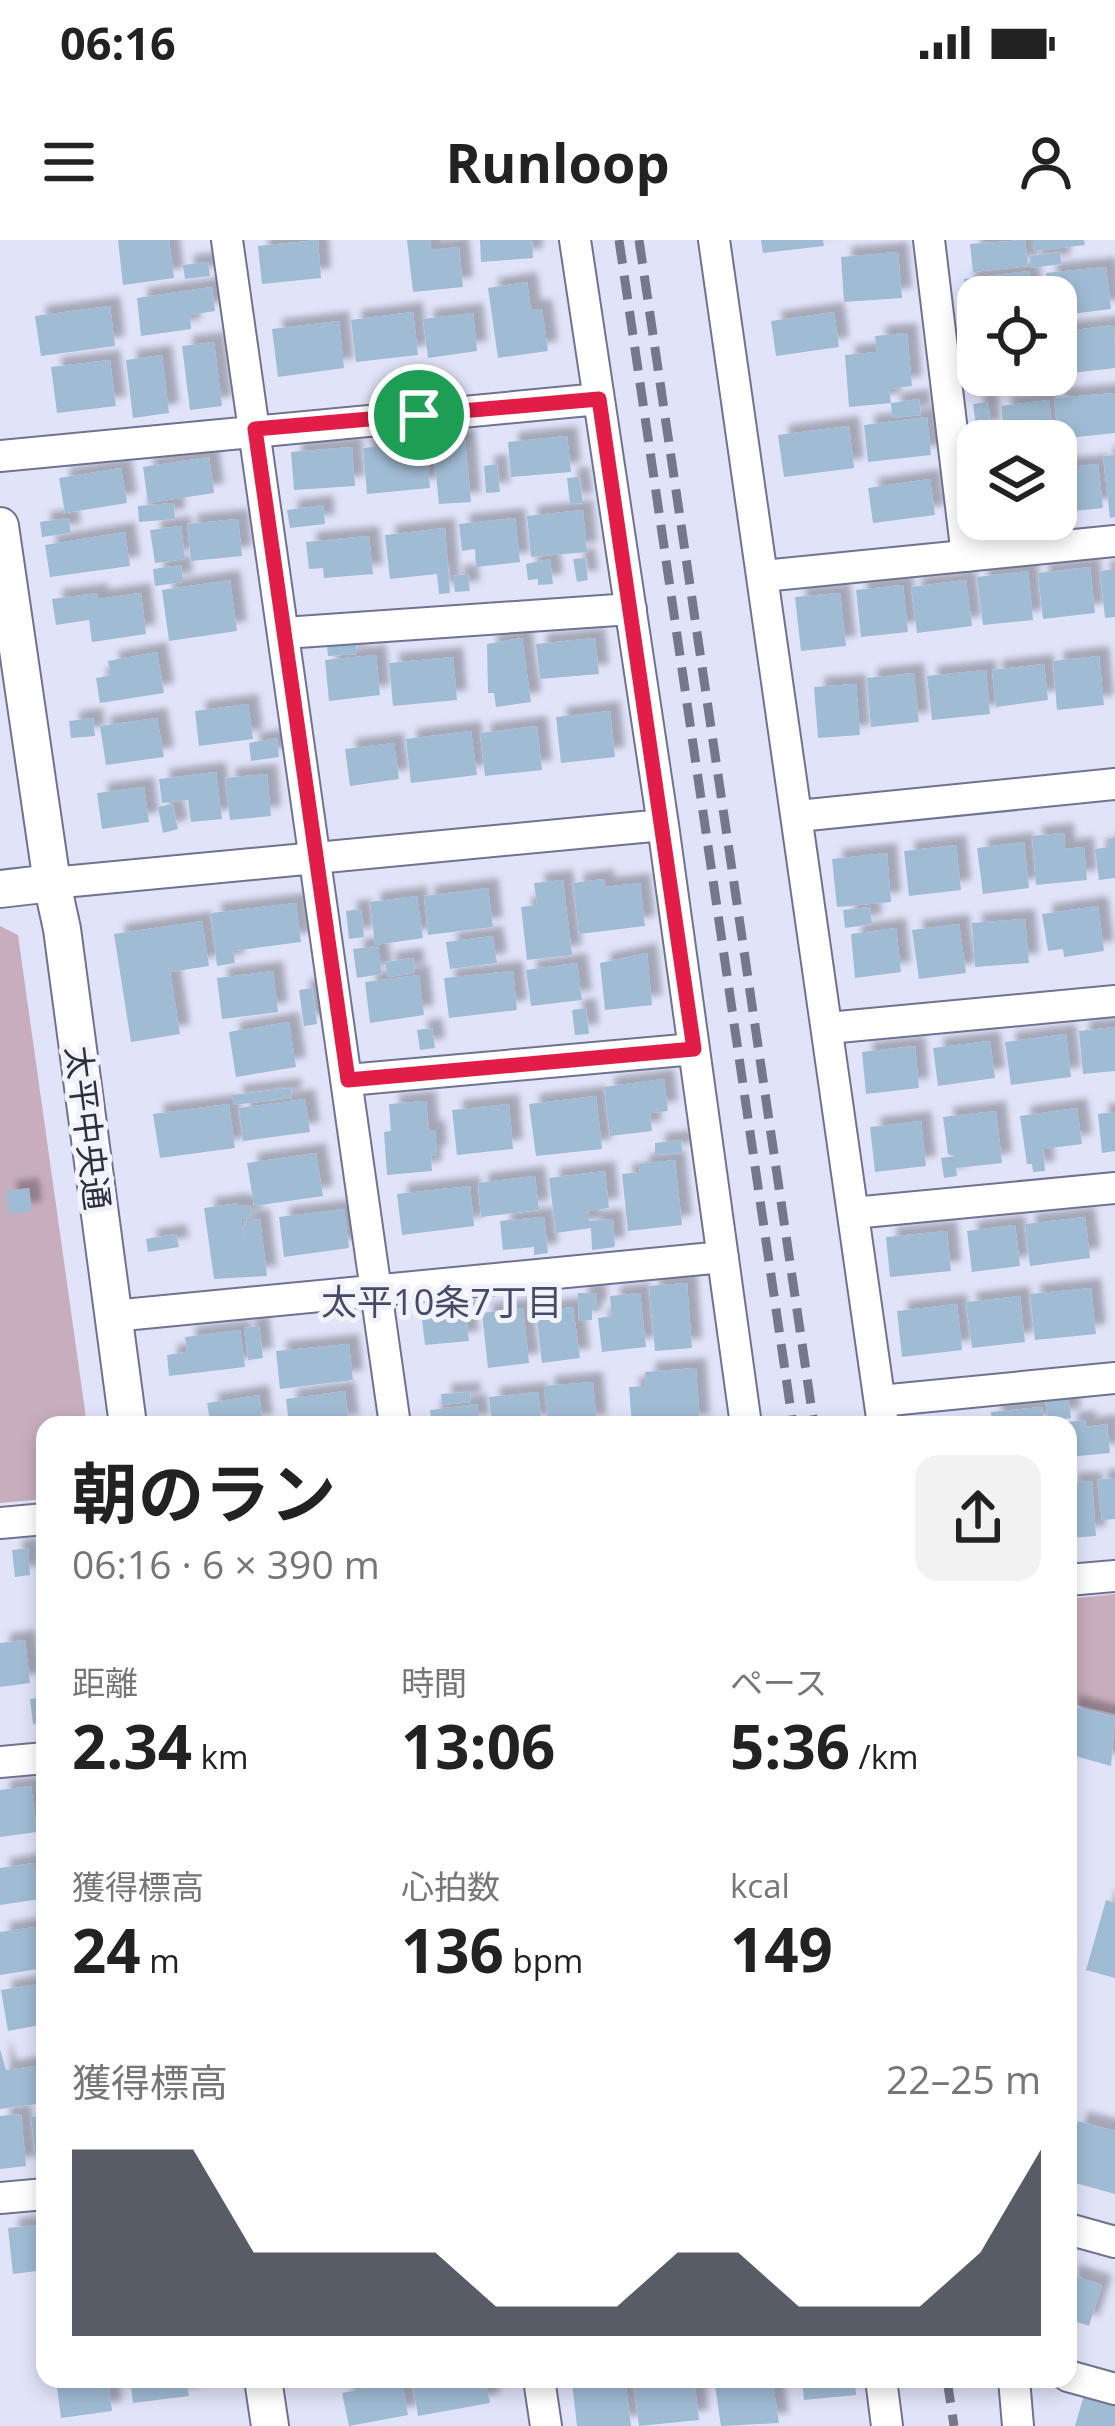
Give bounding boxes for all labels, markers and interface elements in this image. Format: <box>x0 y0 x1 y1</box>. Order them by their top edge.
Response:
text: 06:16 <box>60 12 176 73</box>
text: Runloop <box>445 125 670 199</box>
icon: menu <box>36 129 102 195</box>
icon: person <box>1013 129 1079 195</box>
map controls <box>957 276 1077 540</box>
button: locate <box>957 276 1077 396</box>
pin <box>368 364 470 466</box>
icon: arrive <box>386 382 452 448</box>
button: layers <box>957 420 1077 540</box>
street label: 太平中央通 <box>56 1043 121 1213</box>
district label: 太平10条7丁目 <box>321 1277 563 1326</box>
text: 朝のラン <box>72 1447 336 1537</box>
button: share <box>915 1455 1041 1581</box>
text: 06:16 · 6 × 390 m <box>72 1537 380 1590</box>
text: 距離 <box>72 1660 138 1705</box>
text: 時間 <box>401 1660 467 1705</box>
text: ペース <box>730 1660 827 1705</box>
text: 2.34 <box>72 1705 192 1787</box>
text: 13:06 <box>401 1705 555 1787</box>
text: 5:36 <box>730 1705 850 1787</box>
text: km <box>192 1734 249 1779</box>
text: /km <box>850 1734 919 1779</box>
text: kcal <box>730 1863 790 1908</box>
text: 獲得標高 <box>72 1864 204 1909</box>
text: 心拍数 <box>401 1864 500 1909</box>
text: 149 <box>730 1908 833 1990</box>
text: 24 <box>72 1909 141 1991</box>
text: 136 <box>401 1909 504 1991</box>
text: m <box>141 1938 180 1983</box>
text: bpm <box>504 1938 583 1983</box>
text: 22–25 m <box>886 2052 1041 2105</box>
text: 獲得標高 <box>72 2055 228 2108</box>

